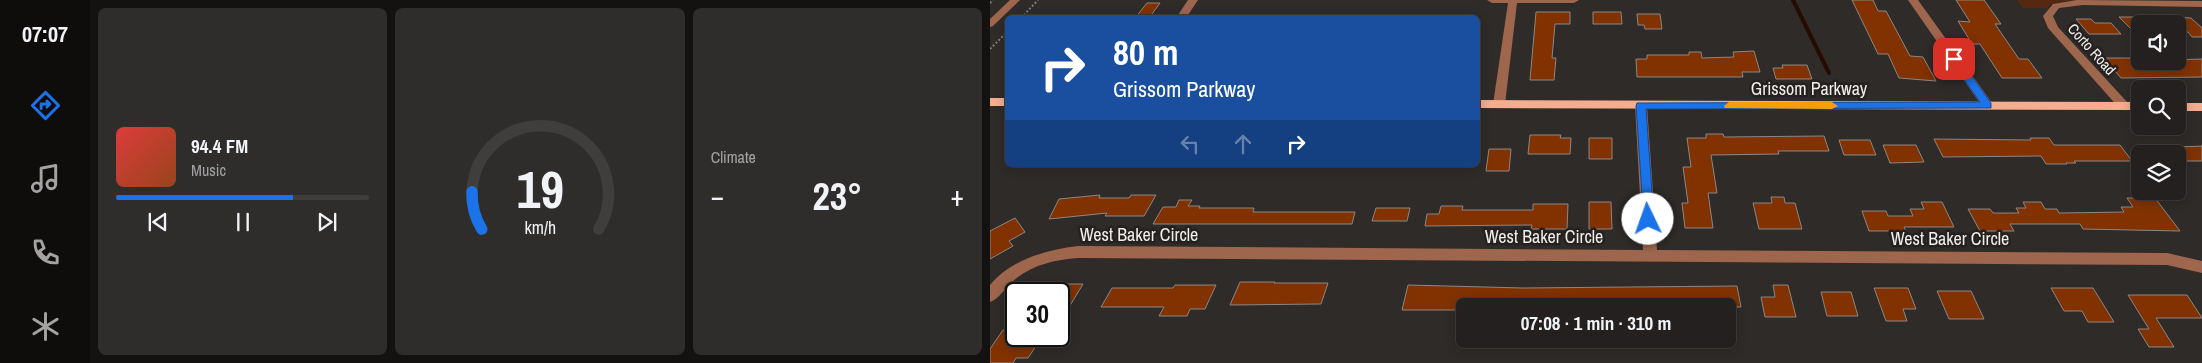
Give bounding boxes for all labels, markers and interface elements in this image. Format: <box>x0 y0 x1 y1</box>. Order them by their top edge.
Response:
map controls <box>2131 15 2186 200</box>
button: sound <box>2131 15 2186 70</box>
text: 07:07 <box>22 19 68 49</box>
street label: Corto Road <box>2063 19 2121 79</box>
text: 80 m <box>1113 29 1178 76</box>
icon: right <box>1030 35 1095 100</box>
pin <box>1933 38 1975 80</box>
icon: arrive <box>1940 45 1968 73</box>
text: Grissom Parkway <box>1113 74 1255 104</box>
street label: Grissom Parkway <box>1751 76 1868 101</box>
button: search <box>2131 80 2186 135</box>
icon: directions <box>28 88 63 123</box>
icon: left <box>1176 130 1204 158</box>
icon: ahead <box>1229 130 1257 158</box>
icon: right <box>1282 130 1310 158</box>
text: 94.4 FM <box>191 133 248 159</box>
button: layers <box>2131 145 2186 200</box>
text: Climate <box>711 146 756 168</box>
text: 19 <box>516 154 564 224</box>
text: Music <box>191 159 226 181</box>
icon: music <box>28 161 63 196</box>
text: 23° <box>812 171 862 222</box>
text: − <box>711 177 724 215</box>
text: + <box>951 177 964 215</box>
position arrow <box>1621 192 1673 244</box>
icon: previous <box>144 208 172 236</box>
icon: pause <box>229 208 257 236</box>
icon: next <box>313 208 341 236</box>
text: km/h <box>524 216 556 240</box>
street label: West Baker Circle <box>1080 222 1198 247</box>
street label: West Baker Circle <box>1485 224 1603 249</box>
street label: West Baker Circle <box>1891 226 2009 251</box>
icon: phone <box>28 235 63 270</box>
speed limit sign: 30 <box>1005 282 1070 347</box>
icon: climate <box>28 309 63 344</box>
text: 07:08 · 1 min · 310 m <box>1521 310 1671 336</box>

